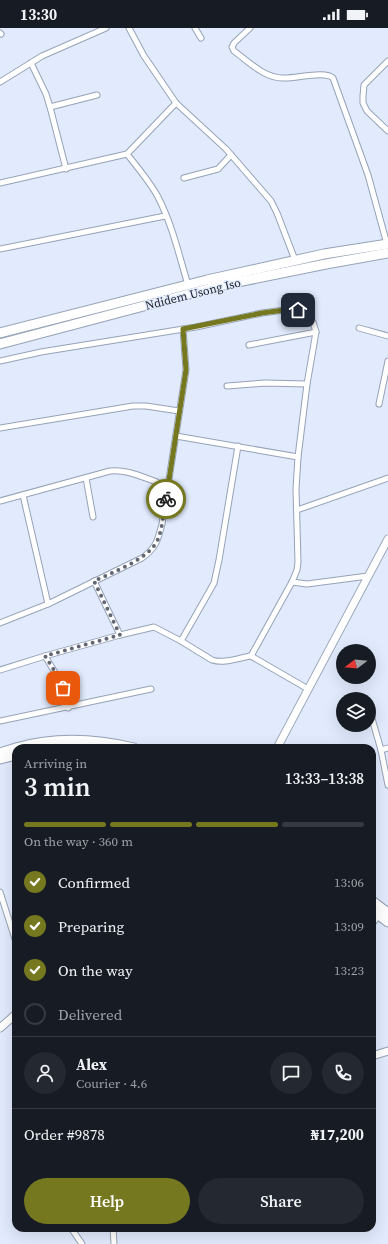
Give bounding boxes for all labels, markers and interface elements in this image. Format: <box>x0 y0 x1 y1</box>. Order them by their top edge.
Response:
text: 13:30 <box>20 4 57 25</box>
street label: Ndidem Usong Iso <box>144 274 243 314</box>
pin <box>281 293 315 327</box>
icon: home <box>287 299 309 321</box>
courier <box>146 479 186 519</box>
icon: bike <box>155 488 177 510</box>
north arrow <box>336 644 376 684</box>
map controls <box>336 644 376 732</box>
pin <box>46 671 80 705</box>
icon: bag <box>52 677 74 699</box>
button: layers <box>336 692 376 732</box>
text: Arriving in <box>24 755 87 772</box>
text: 13:33–13:38 <box>285 768 364 789</box>
text: 3 min <box>24 769 91 805</box>
text: On the way · 360 m <box>24 833 133 850</box>
icon: check <box>24 871 46 893</box>
text: Confirmed <box>58 872 130 893</box>
text: 13:06 <box>334 874 364 891</box>
icon: check <box>24 915 46 937</box>
text: Preparing <box>58 916 124 937</box>
text: 13:09 <box>334 918 364 935</box>
icon: check <box>24 959 46 981</box>
text: On the way <box>58 960 133 981</box>
text: 13:23 <box>334 962 364 979</box>
text: Delivered <box>58 1004 122 1025</box>
button: person <box>24 1052 66 1094</box>
button: chat <box>270 1052 312 1094</box>
button: phone <box>322 1052 364 1094</box>
text: Alex <box>76 1054 107 1075</box>
text: Courier · 4.6 <box>76 1075 147 1092</box>
text: Order #9878 <box>24 1124 105 1145</box>
text: ₦17,200 <box>311 1124 364 1145</box>
button: Help <box>24 1178 190 1224</box>
button: Share <box>198 1178 364 1224</box>

